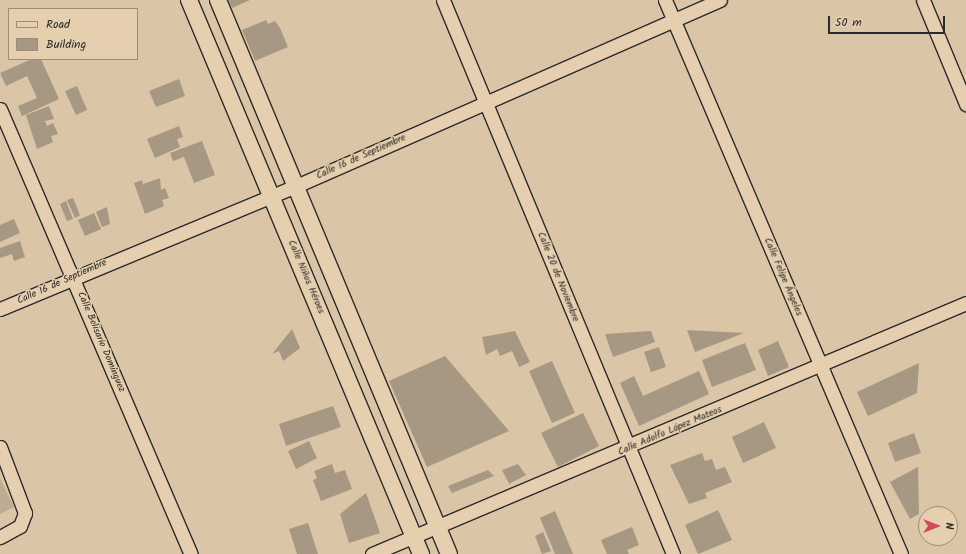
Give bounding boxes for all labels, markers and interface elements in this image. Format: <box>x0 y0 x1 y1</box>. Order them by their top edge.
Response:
legend <box>8 8 138 60</box>
scale bar <box>830 8 947 34</box>
text: 50 m <box>835 13 862 32</box>
text: Road <box>46 15 70 34</box>
text: Building <box>46 35 86 54</box>
street label: Calle 16 de Septiembre <box>314 132 408 182</box>
street label: Calle 20 de Noviembre <box>534 230 582 324</box>
street label: Calle Felipe Ángeles <box>761 236 805 318</box>
street label: Calle Niños Héroes <box>285 238 327 316</box>
street label: Calle 16 de Septiembre <box>15 257 109 307</box>
street label: Calle Belisario Domínguez <box>74 290 128 394</box>
street label: Calle Adolfo López Mateos <box>616 404 724 458</box>
north arrow <box>918 506 958 546</box>
text: N <box>940 523 958 529</box>

